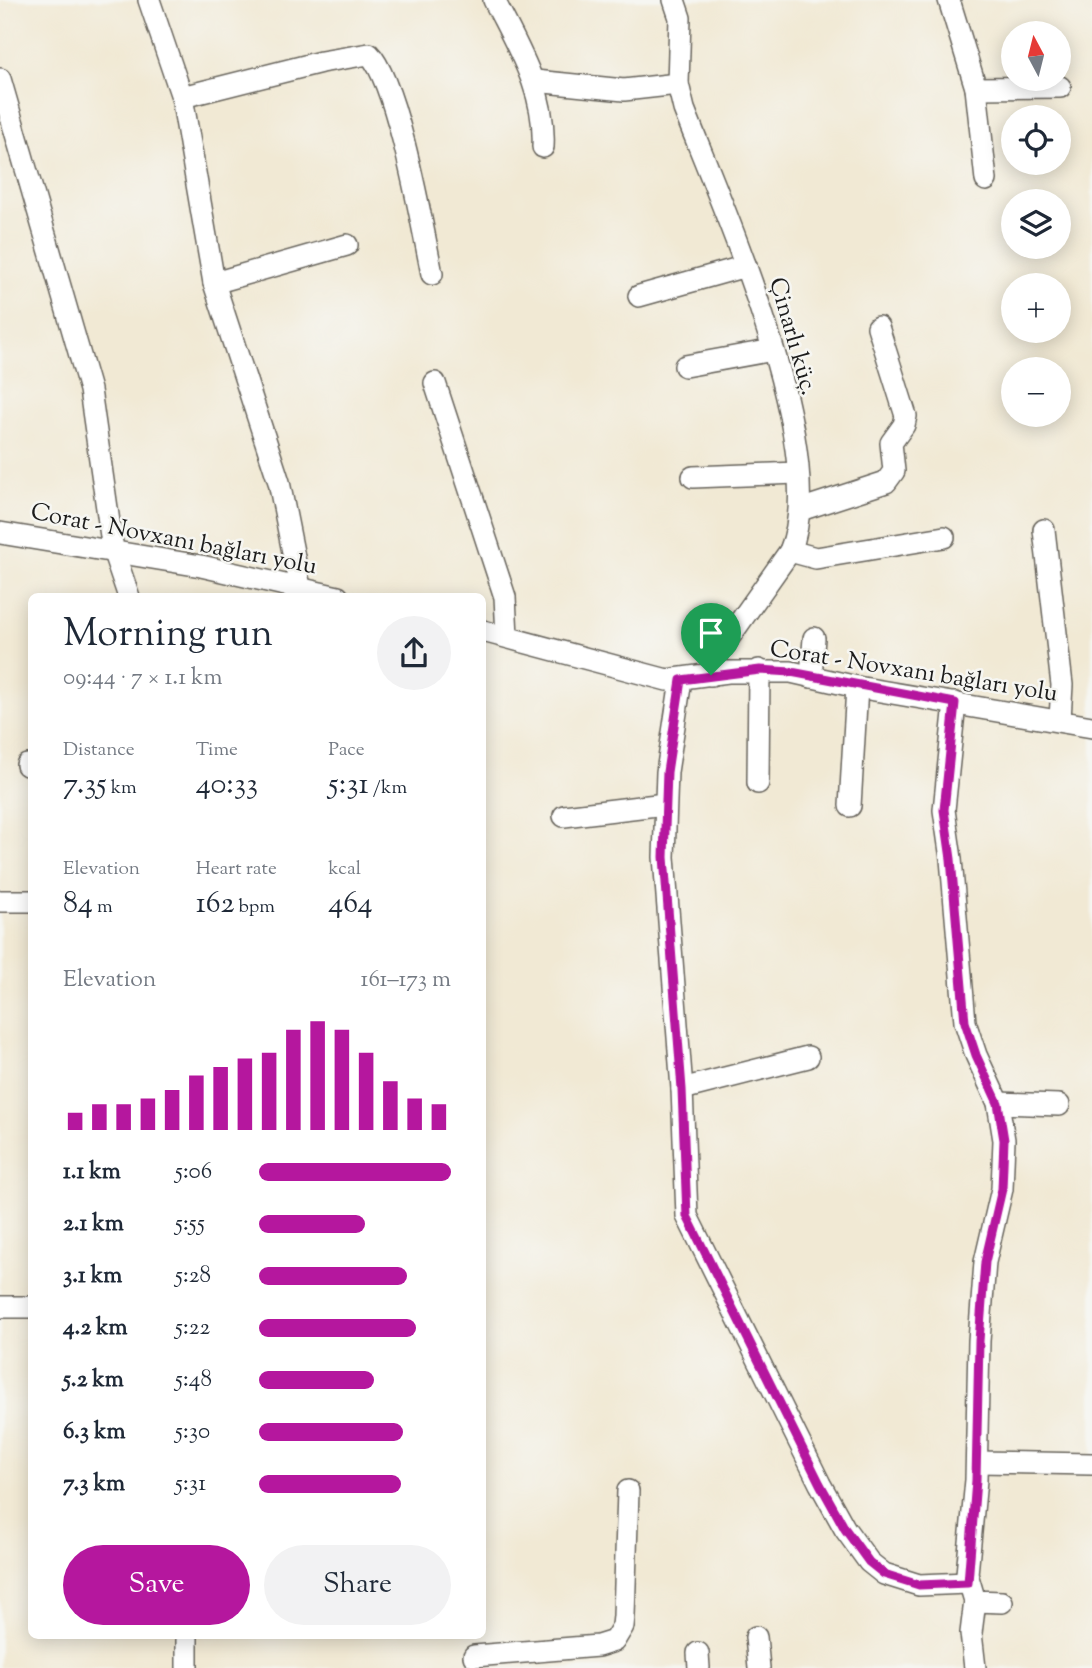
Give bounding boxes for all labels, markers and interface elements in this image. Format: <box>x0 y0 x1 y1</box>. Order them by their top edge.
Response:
north arrow <box>1001 21 1071 91</box>
map controls <box>1001 21 1071 427</box>
button: locate <box>1001 105 1071 175</box>
button: layers <box>1001 189 1071 259</box>
button: + <box>1001 273 1071 343</box>
street label: Çinarlı küç. <box>759 274 825 399</box>
button: − <box>1001 357 1071 427</box>
street label: Corat - Novxanı bağları yolu <box>28 496 320 584</box>
pin <box>681 603 741 675</box>
text: Morning run <box>63 609 273 663</box>
icon: arrive <box>692 614 730 652</box>
button: share <box>377 616 451 690</box>
street label: Corat - Novxanı bağları yolu <box>767 632 1060 712</box>
text: 09:44 · 7 × 1.1 km <box>63 662 222 695</box>
text: Distance <box>63 737 135 764</box>
text: Time <box>196 737 238 764</box>
text: Pace <box>328 737 365 764</box>
text: 7.35 <box>63 764 107 807</box>
text: 40:33 <box>196 764 258 807</box>
text: 5:31 <box>328 764 369 807</box>
text: km <box>107 775 137 802</box>
text: /km <box>369 775 407 802</box>
text: Elevation <box>63 856 140 883</box>
text: Heart rate <box>196 856 277 883</box>
text: kcal <box>328 856 361 883</box>
text: 84 <box>63 883 93 926</box>
text: 162 <box>196 883 235 926</box>
text: 464 <box>328 883 373 926</box>
text: m <box>93 894 113 921</box>
text: bpm <box>235 894 275 921</box>
text: Elevation <box>63 964 156 997</box>
text: 161–173 m <box>361 964 451 997</box>
text: 1.1 km <box>63 1156 121 1189</box>
text: 5:06 <box>175 1156 212 1189</box>
text: 2.1 km <box>63 1208 124 1241</box>
text: 5:55 <box>175 1208 205 1241</box>
text: 3.1 km <box>63 1260 122 1293</box>
text: 5:28 <box>175 1260 211 1293</box>
text: 4.2 km <box>63 1312 128 1345</box>
text: 5:22 <box>175 1312 210 1345</box>
text: 5.2 km <box>63 1364 124 1397</box>
text: 5:48 <box>175 1364 212 1397</box>
text: 6.3 km <box>63 1416 126 1449</box>
text: 5:30 <box>175 1416 210 1449</box>
text: 7.3 km <box>63 1468 125 1501</box>
text: 5:31 <box>175 1468 206 1501</box>
button: Save <box>63 1545 250 1625</box>
button: Share <box>264 1545 451 1625</box>

